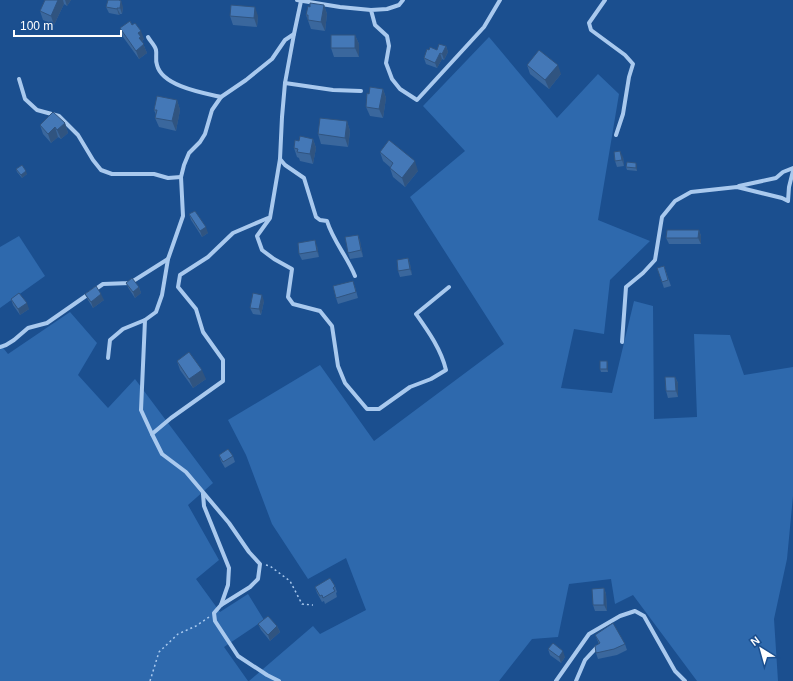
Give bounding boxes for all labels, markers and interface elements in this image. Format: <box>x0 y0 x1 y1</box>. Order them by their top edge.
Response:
scale bar <box>14 12 121 38</box>
text: 100 m <box>20 19 53 33</box>
north arrow <box>741 629 781 669</box>
text: N <box>748 634 762 648</box>

